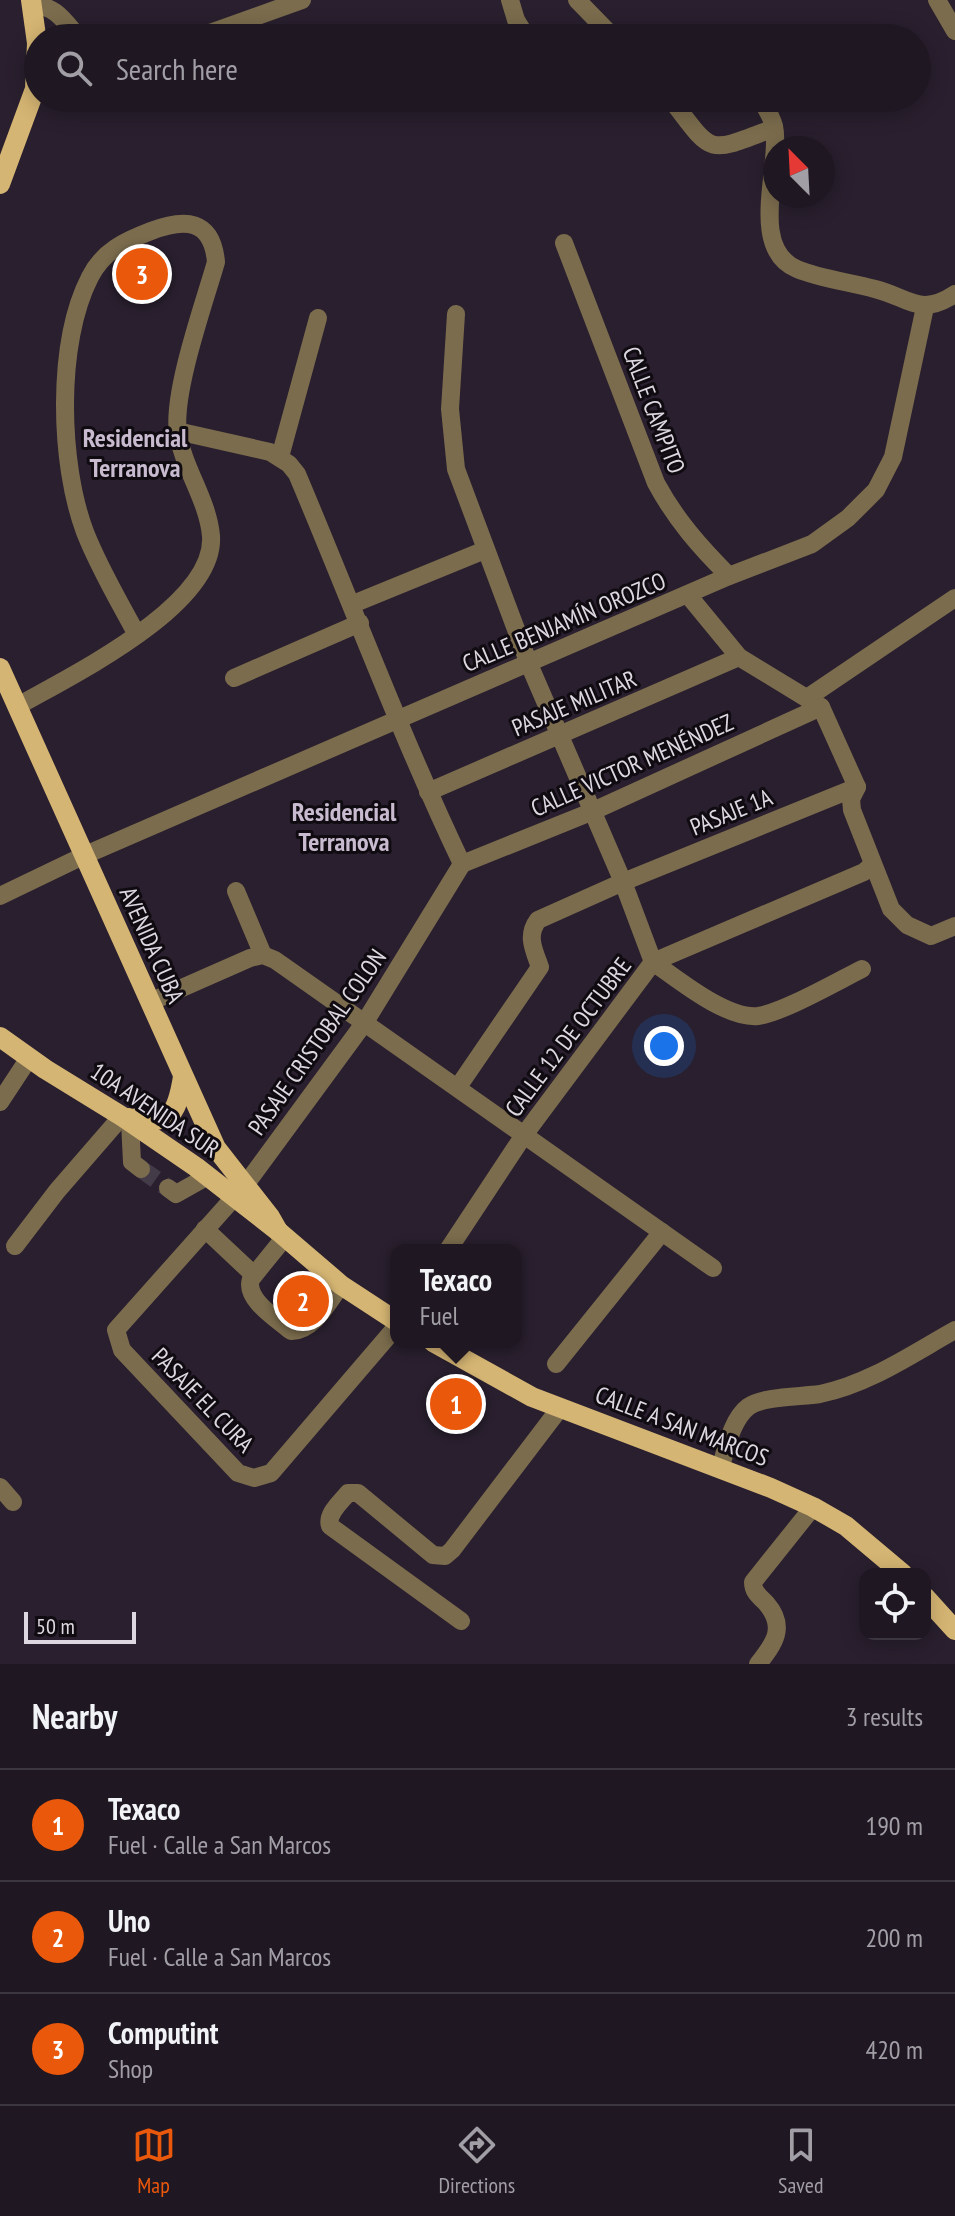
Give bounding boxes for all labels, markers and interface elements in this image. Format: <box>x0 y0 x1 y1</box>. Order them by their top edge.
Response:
search box <box>24 24 931 112</box>
icon: search <box>52 46 96 90</box>
text: Search here <box>116 49 238 88</box>
north arrow <box>763 136 835 208</box>
pin: 3 <box>116 244 168 304</box>
street label: CALLE CAMPITO <box>616 342 692 478</box>
district label: Residencial Terranova <box>83 421 188 484</box>
street label: CALLE BENJAMÍN OROZCO <box>458 565 670 679</box>
street label: PASAJE MILITAR <box>507 663 641 743</box>
street label: CALLE VICTOR MENÉNDEZ <box>526 706 738 824</box>
street label: PASAJE 1A <box>685 781 777 842</box>
district label: Residencial Terranova <box>292 795 397 858</box>
street label: AVENIDA CUBA <box>113 882 192 1009</box>
street label: PASAJE CRISTOBAL COLON <box>241 943 393 1141</box>
street label: CALLE 12 DE OCTUBRE <box>498 951 638 1123</box>
your location <box>644 1026 684 1066</box>
street label: 10A AVENIDA SUR <box>85 1055 225 1165</box>
popup <box>390 1244 522 1348</box>
text: Texaco <box>420 1260 492 1299</box>
pin: 2 <box>277 1271 329 1331</box>
text: Fuel <box>420 1299 459 1332</box>
street label: PASAJE EL CURA <box>145 1341 261 1459</box>
pin: 1 <box>430 1374 482 1434</box>
street label: CALLE A SAN MARCOS <box>591 1379 773 1473</box>
map controls <box>859 1568 931 1640</box>
button: locate <box>859 1568 931 1640</box>
scale bar <box>24 1608 136 1644</box>
text: 50 m <box>36 1612 75 1640</box>
text: Nearby <box>32 1694 117 1738</box>
text: 3 results <box>846 1700 923 1733</box>
text: Texaco <box>108 1789 180 1828</box>
text: 1 <box>52 1809 64 1842</box>
text: 190 m <box>865 1809 923 1842</box>
text: Fuel · Calle a San Marcos <box>108 1828 331 1861</box>
text: Uno <box>108 1901 150 1940</box>
text: 2 <box>52 1921 64 1954</box>
text: 200 m <box>865 1921 923 1954</box>
text: Fuel · Calle a San Marcos <box>108 1940 331 1973</box>
text: Computint <box>108 2013 219 2052</box>
text: 3 <box>52 2033 64 2066</box>
text: 420 m <box>865 2033 923 2066</box>
text: Shop <box>108 2052 153 2085</box>
tab: Map <box>132 2123 176 2199</box>
tab: Directions <box>439 2123 515 2199</box>
tab: Saved <box>778 2123 823 2199</box>

